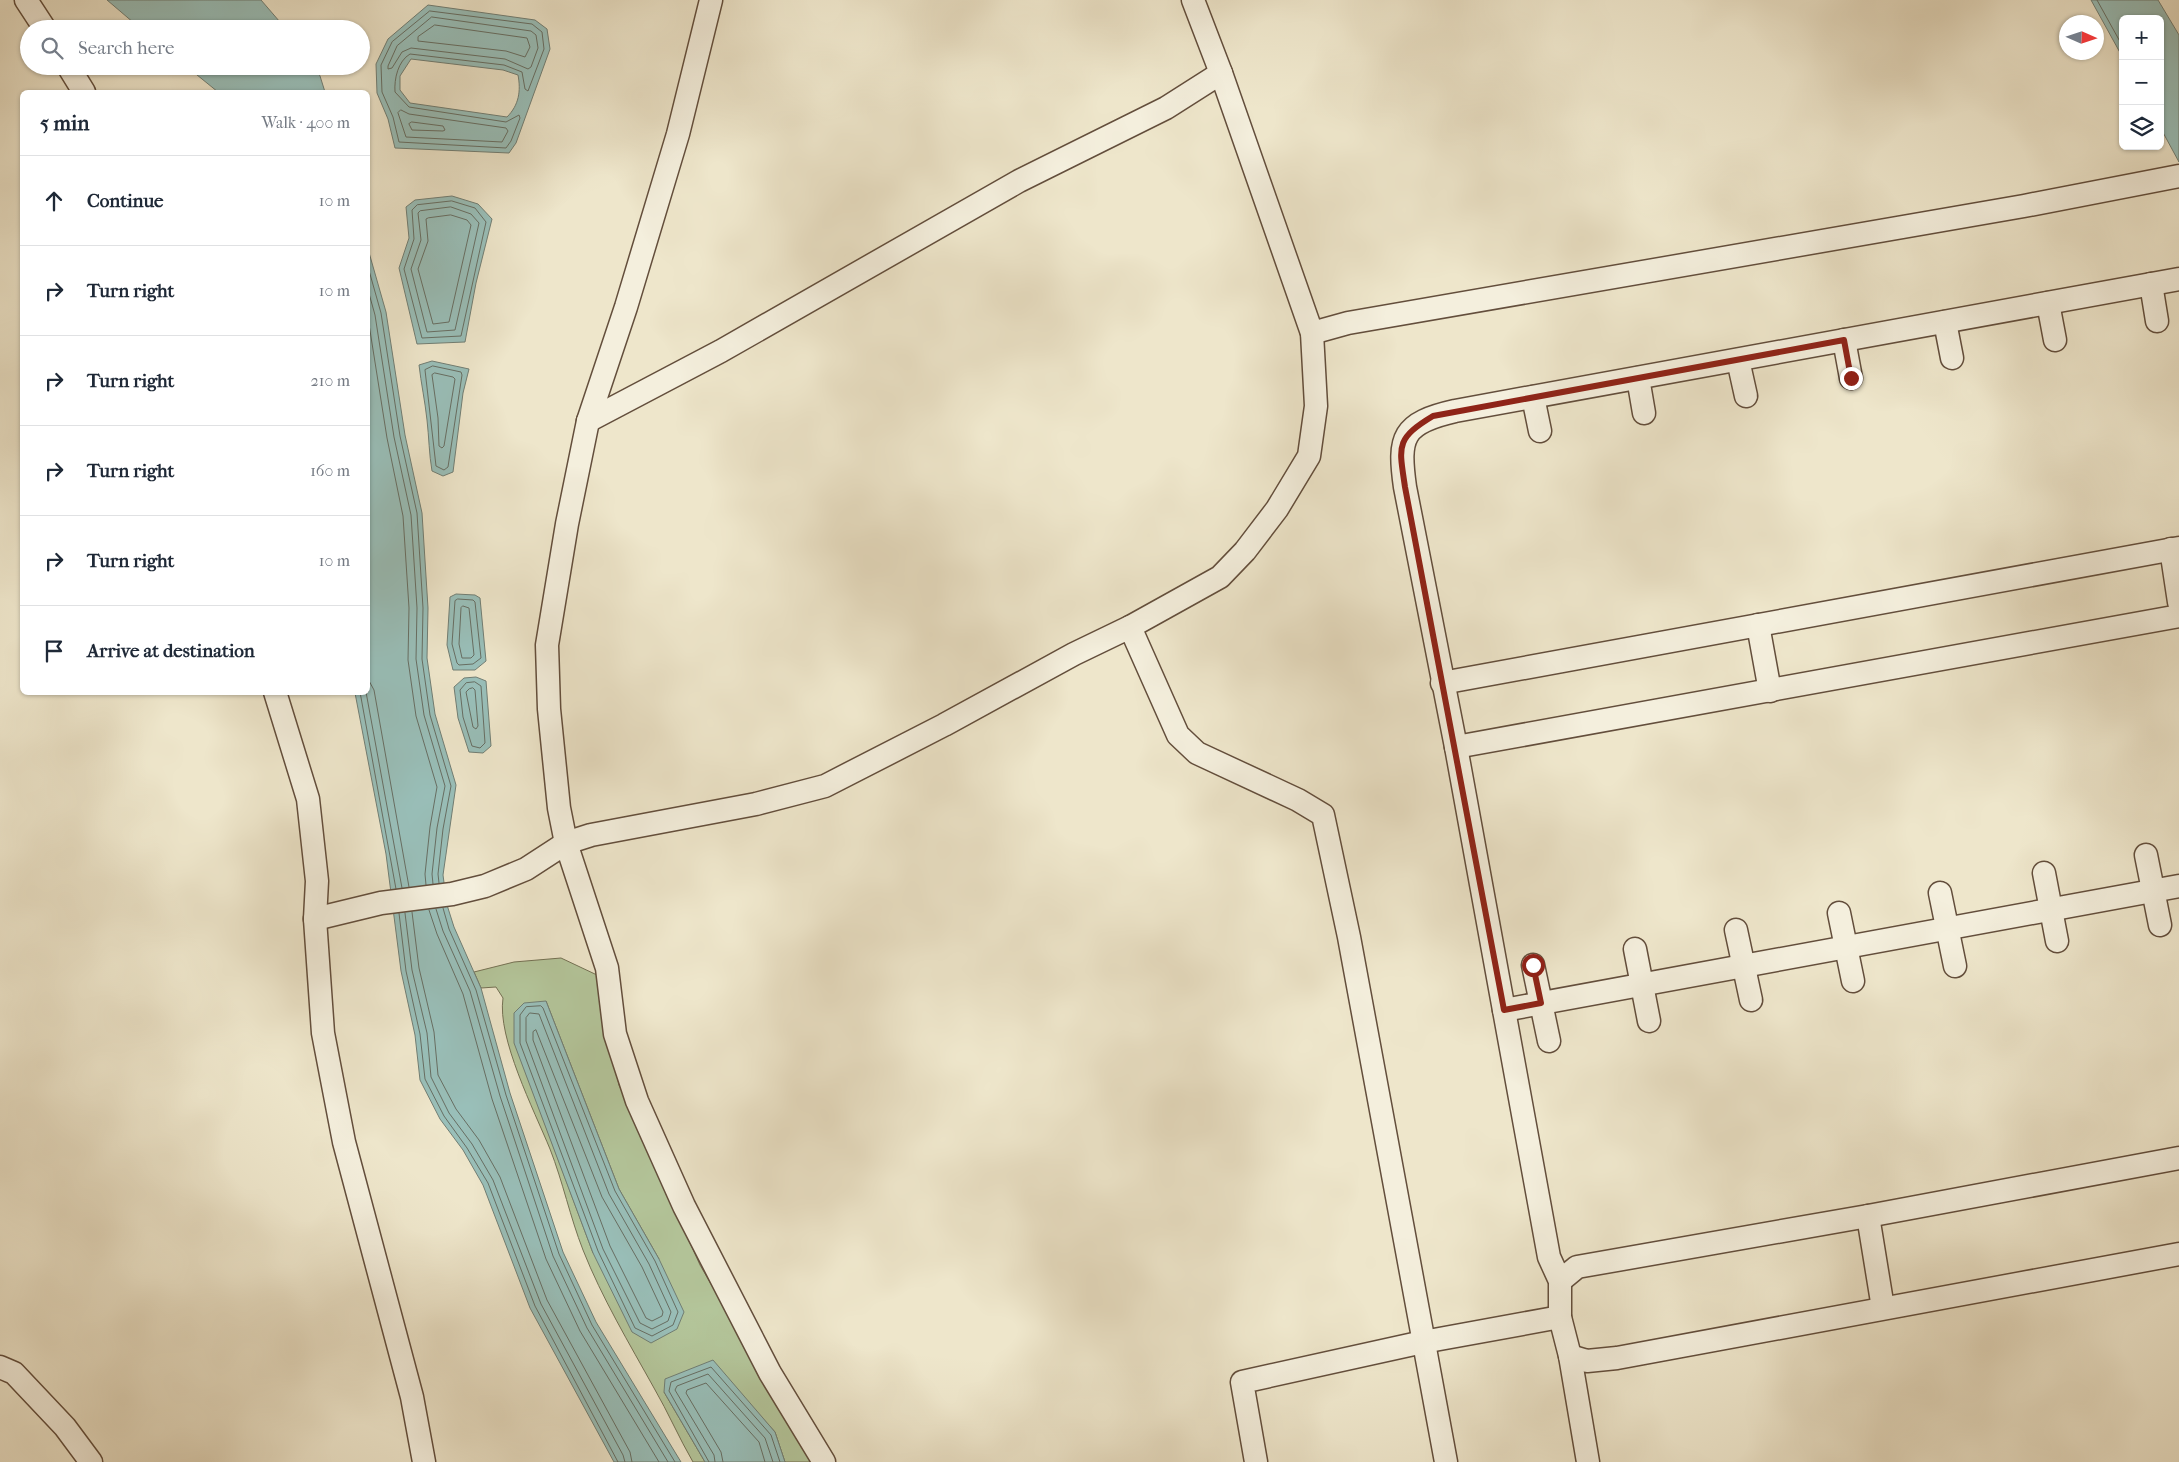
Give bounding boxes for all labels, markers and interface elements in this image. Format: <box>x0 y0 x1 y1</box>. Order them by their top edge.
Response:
north arrow <box>2059 15 2104 60</box>
map controls <box>2119 15 2164 150</box>
button: + <box>2119 15 2164 60</box>
search box <box>20 20 370 75</box>
icon: search <box>38 34 66 62</box>
text: Search here <box>78 37 174 59</box>
button: − <box>2119 60 2164 105</box>
button: layers <box>2119 105 2164 150</box>
text: 5 min <box>40 111 89 135</box>
text: Walk · 400 m <box>261 113 350 132</box>
icon: ahead <box>40 187 68 215</box>
text: Continue <box>87 190 163 212</box>
text: 10 m <box>319 191 350 210</box>
icon: right <box>40 277 68 305</box>
text: Turn right <box>87 280 174 302</box>
text: 10 m <box>319 281 350 300</box>
icon: right <box>40 367 68 395</box>
route end <box>1840 367 1863 390</box>
text: Turn right <box>87 370 174 392</box>
text: 210 m <box>311 371 350 390</box>
icon: right <box>40 457 68 485</box>
text: Turn right <box>87 460 174 482</box>
text: 160 m <box>310 461 350 480</box>
icon: right <box>40 547 68 575</box>
text: Turn right <box>87 550 174 572</box>
text: 10 m <box>319 551 350 570</box>
icon: arrive <box>40 637 68 665</box>
text: Arrive at destination <box>87 640 255 662</box>
route start <box>1522 954 1545 977</box>

